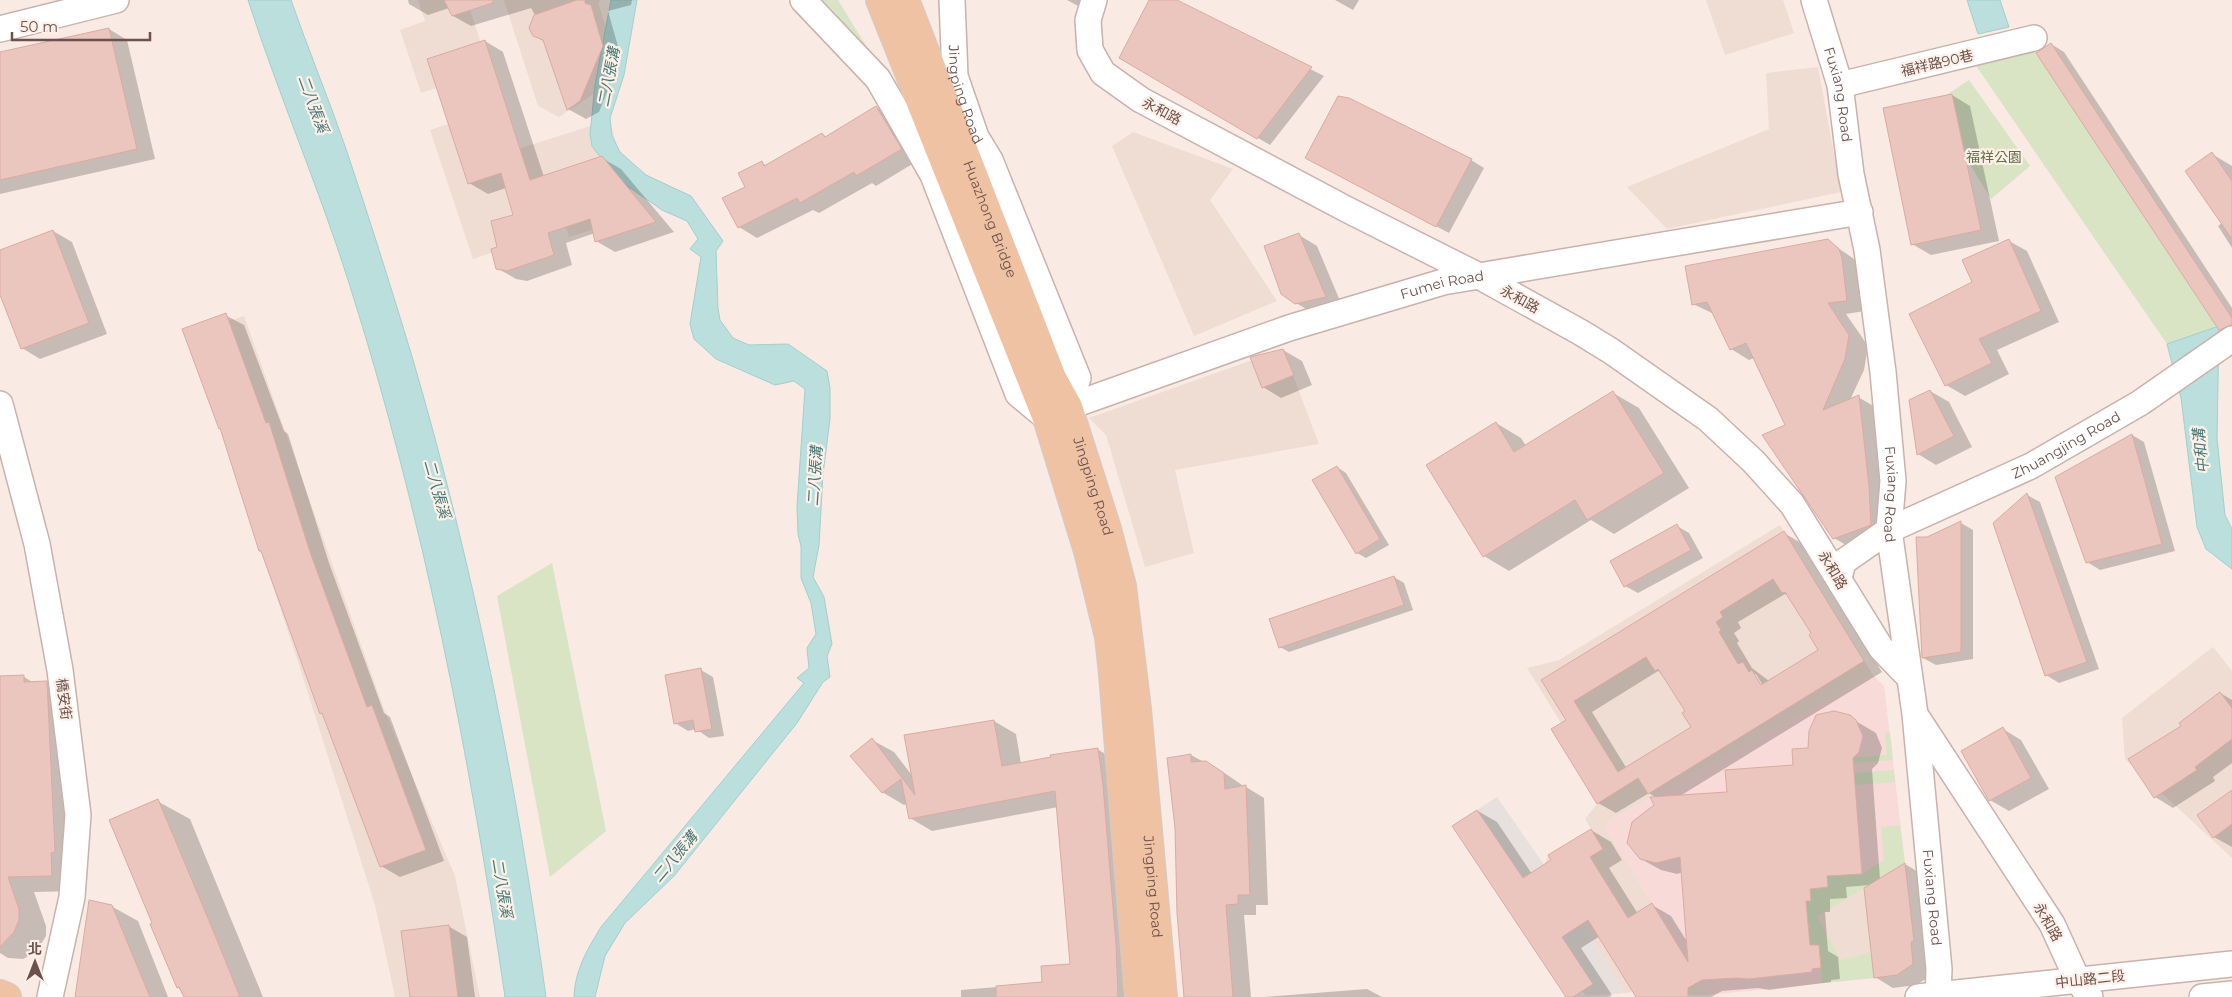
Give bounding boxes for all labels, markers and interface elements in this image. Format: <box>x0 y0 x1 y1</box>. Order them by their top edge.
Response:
scale bar <box>12 10 150 42</box>
text: 50 m <box>20 17 58 36</box>
street label: Jingping Road <box>945 43 987 147</box>
water label: 二八張溝 <box>593 44 624 108</box>
street label: Fuxiang Road <box>1820 45 1856 143</box>
street label: 福祥路90巷 <box>1899 46 1975 80</box>
water label: 二八張溪 <box>294 72 333 137</box>
street label: 永和路 <box>1139 93 1185 129</box>
park label: 福祥公園 <box>1966 148 2022 166</box>
street label: Huazhong Bridge <box>959 158 1021 280</box>
street label: Fumei Road <box>1398 266 1485 303</box>
street label: 永和路 <box>1497 281 1543 317</box>
street label: Zhuangjing Road <box>2009 407 2124 483</box>
water label: 中和溝 <box>2188 426 2212 474</box>
street label: Jingping Road <box>1069 434 1117 538</box>
water label: 二八張溝 <box>803 443 826 507</box>
street label: Fuxiang Road <box>1880 445 1902 544</box>
water label: 二八張溪 <box>420 457 455 522</box>
street label: 永和路 <box>1814 547 1852 593</box>
street label: 橋安街 <box>53 677 75 721</box>
water label: 二八張溝 <box>648 826 702 886</box>
street label: Jingping Road <box>1139 834 1167 938</box>
street label: Fuxiang Road <box>1919 848 1946 947</box>
water label: 二八張溪 <box>488 857 517 921</box>
street label: 永和路 <box>2030 899 2066 945</box>
north arrow <box>10 937 60 987</box>
text: 北 <box>28 940 42 958</box>
street label: 中山路二段 <box>2054 966 2126 992</box>

